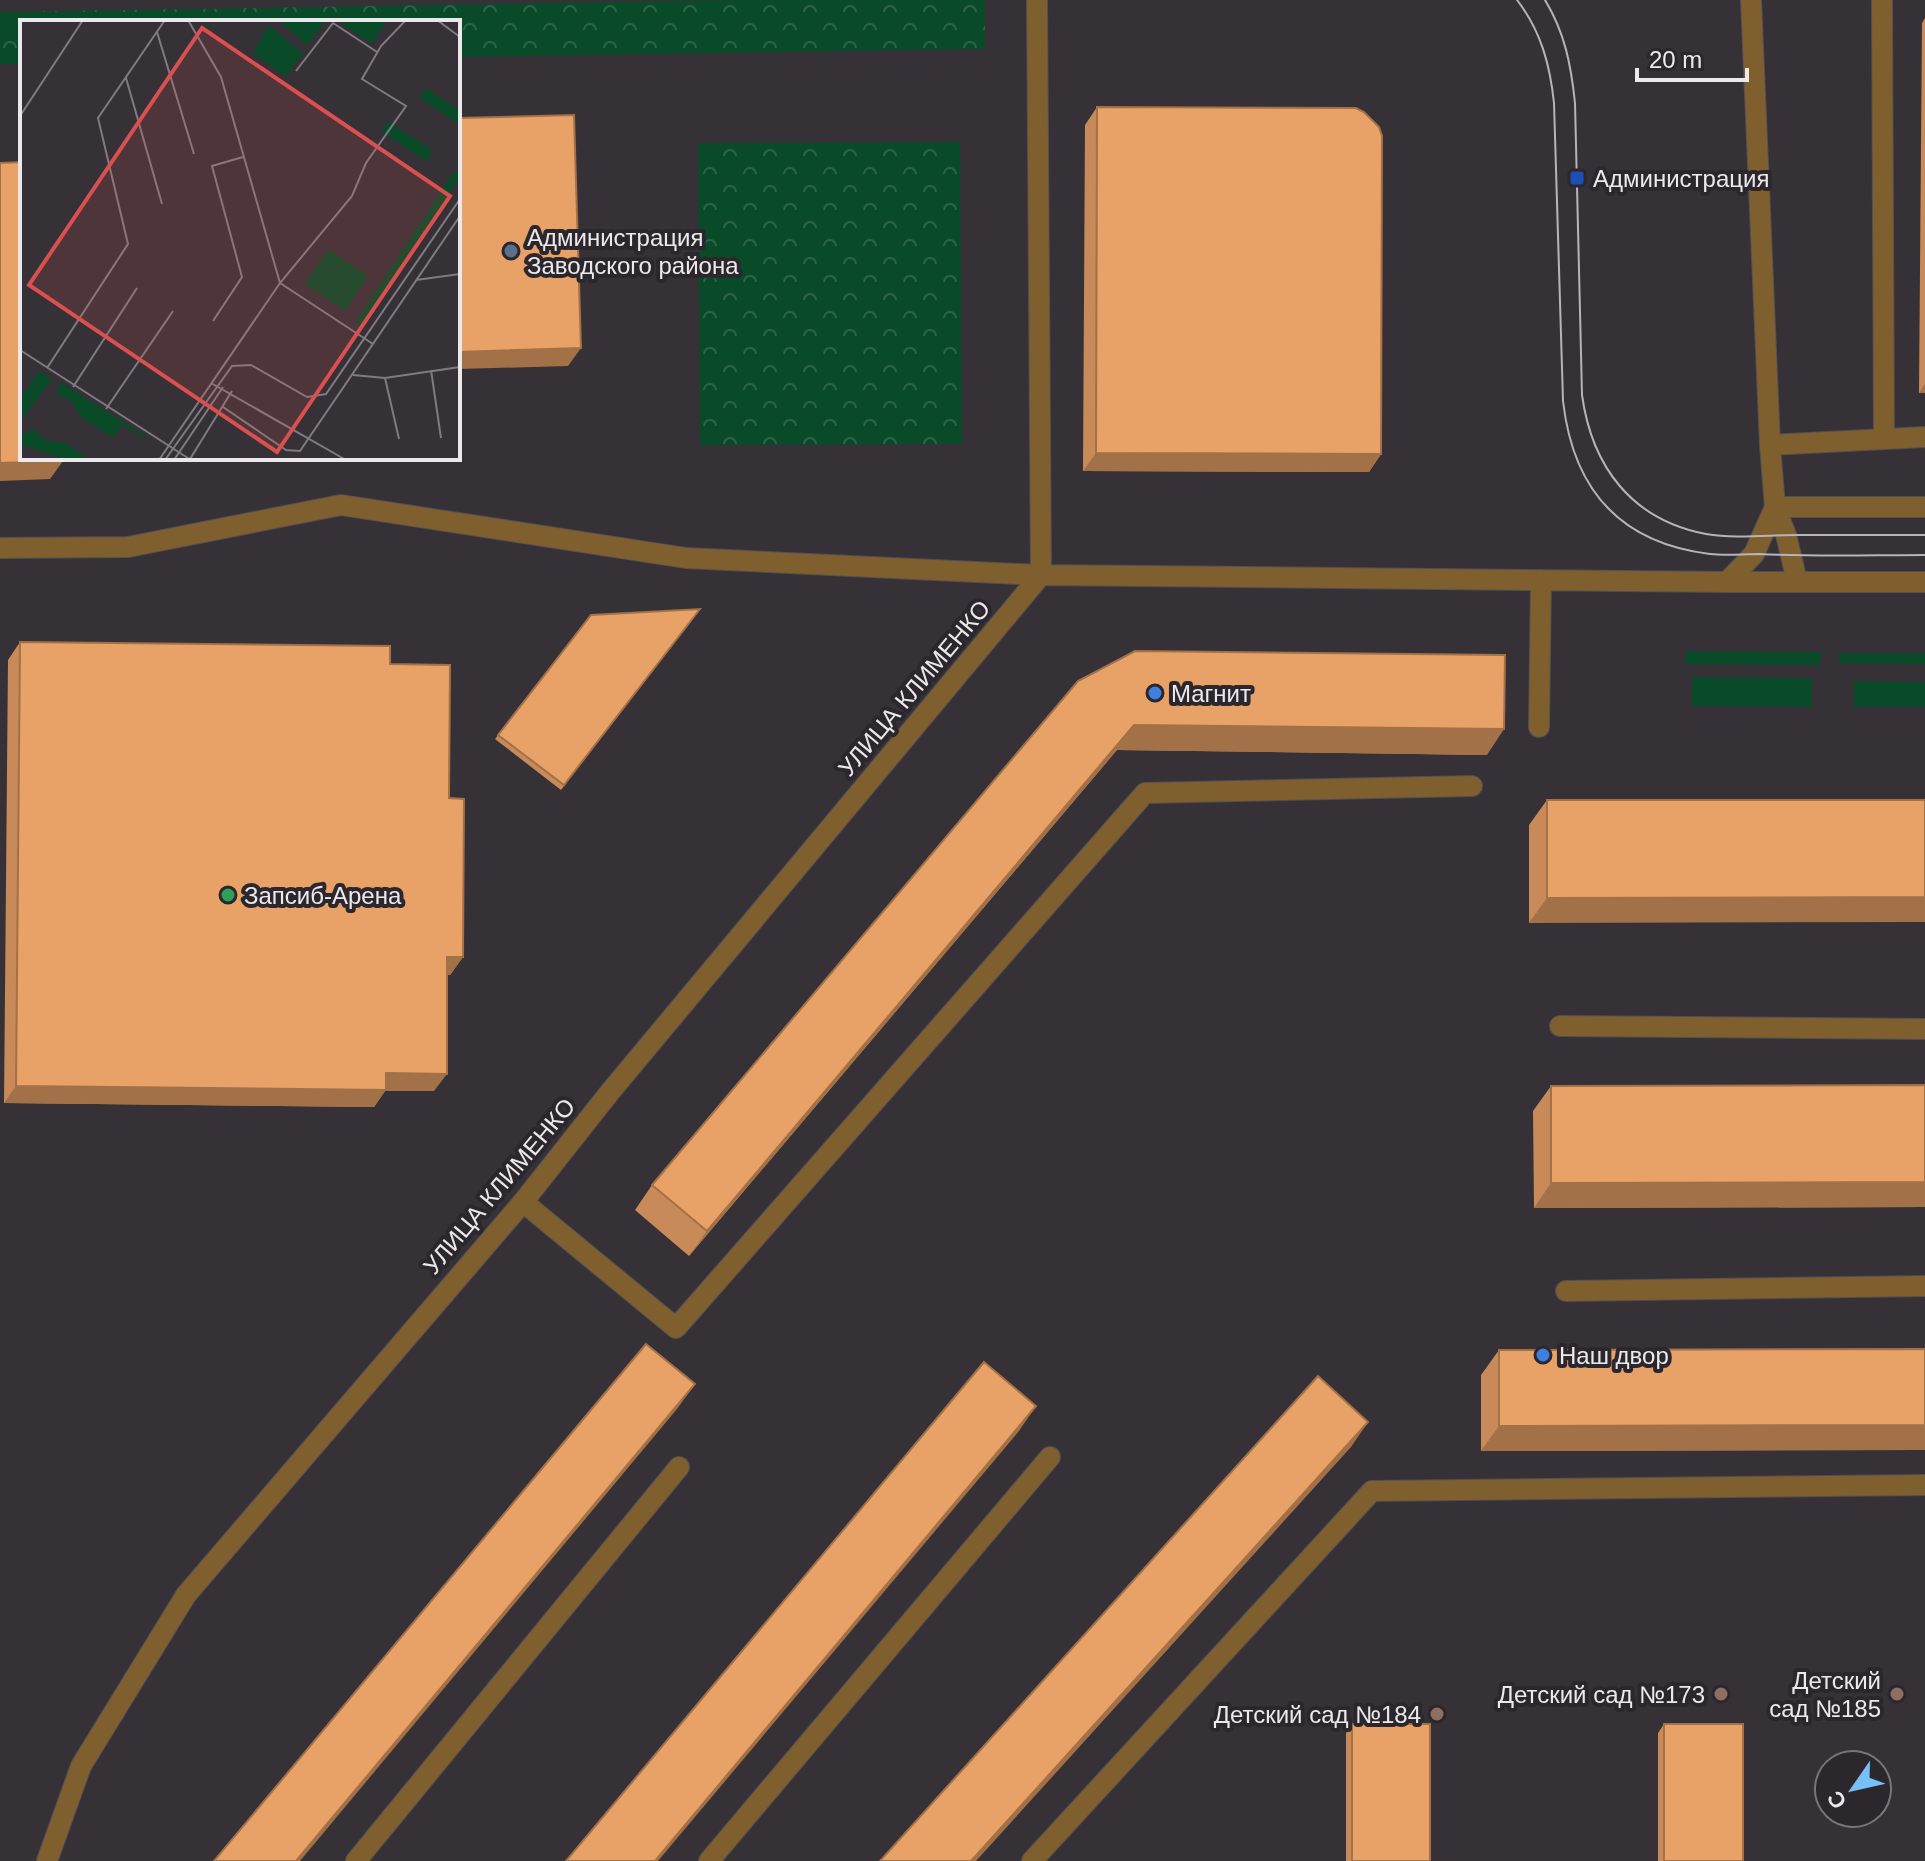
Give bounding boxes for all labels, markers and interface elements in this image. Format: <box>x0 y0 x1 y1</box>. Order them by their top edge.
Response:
inset map <box>20 20 460 460</box>
scale bar <box>1637 32 1747 82</box>
text: 20 m <box>1649 46 1702 73</box>
place label: Администрация <box>1593 165 1769 192</box>
marker: Администрация <box>1568 169 1586 187</box>
place label: Администрация Заводского района <box>527 224 739 279</box>
marker: Администрация Заводского района <box>502 242 520 260</box>
street label: УЛИЦА КЛИМЕНКО <box>833 595 995 781</box>
place label: Магнит <box>1171 680 1251 707</box>
marker: Магнит <box>1146 684 1164 702</box>
place label: Запсиб-Арена <box>244 882 402 909</box>
marker: Запсиб-Арена <box>219 886 237 904</box>
street label: УЛИЦА КЛИМЕНКО <box>418 1093 580 1279</box>
place label: Наш двор <box>1559 1342 1669 1369</box>
marker: Наш двор <box>1534 1346 1552 1364</box>
place label: Детский сад №185 <box>1769 1667 1881 1722</box>
place label: Детский сад №173 <box>1498 1681 1705 1708</box>
marker: Детский сад №173 <box>1712 1685 1730 1703</box>
marker: Детский сад №185 <box>1888 1685 1906 1703</box>
place label: Детский сад №184 <box>1214 1701 1421 1728</box>
marker: Детский сад №184 <box>1428 1705 1446 1723</box>
north arrow <box>1813 1749 1893 1829</box>
text: С <box>1822 1786 1852 1813</box>

